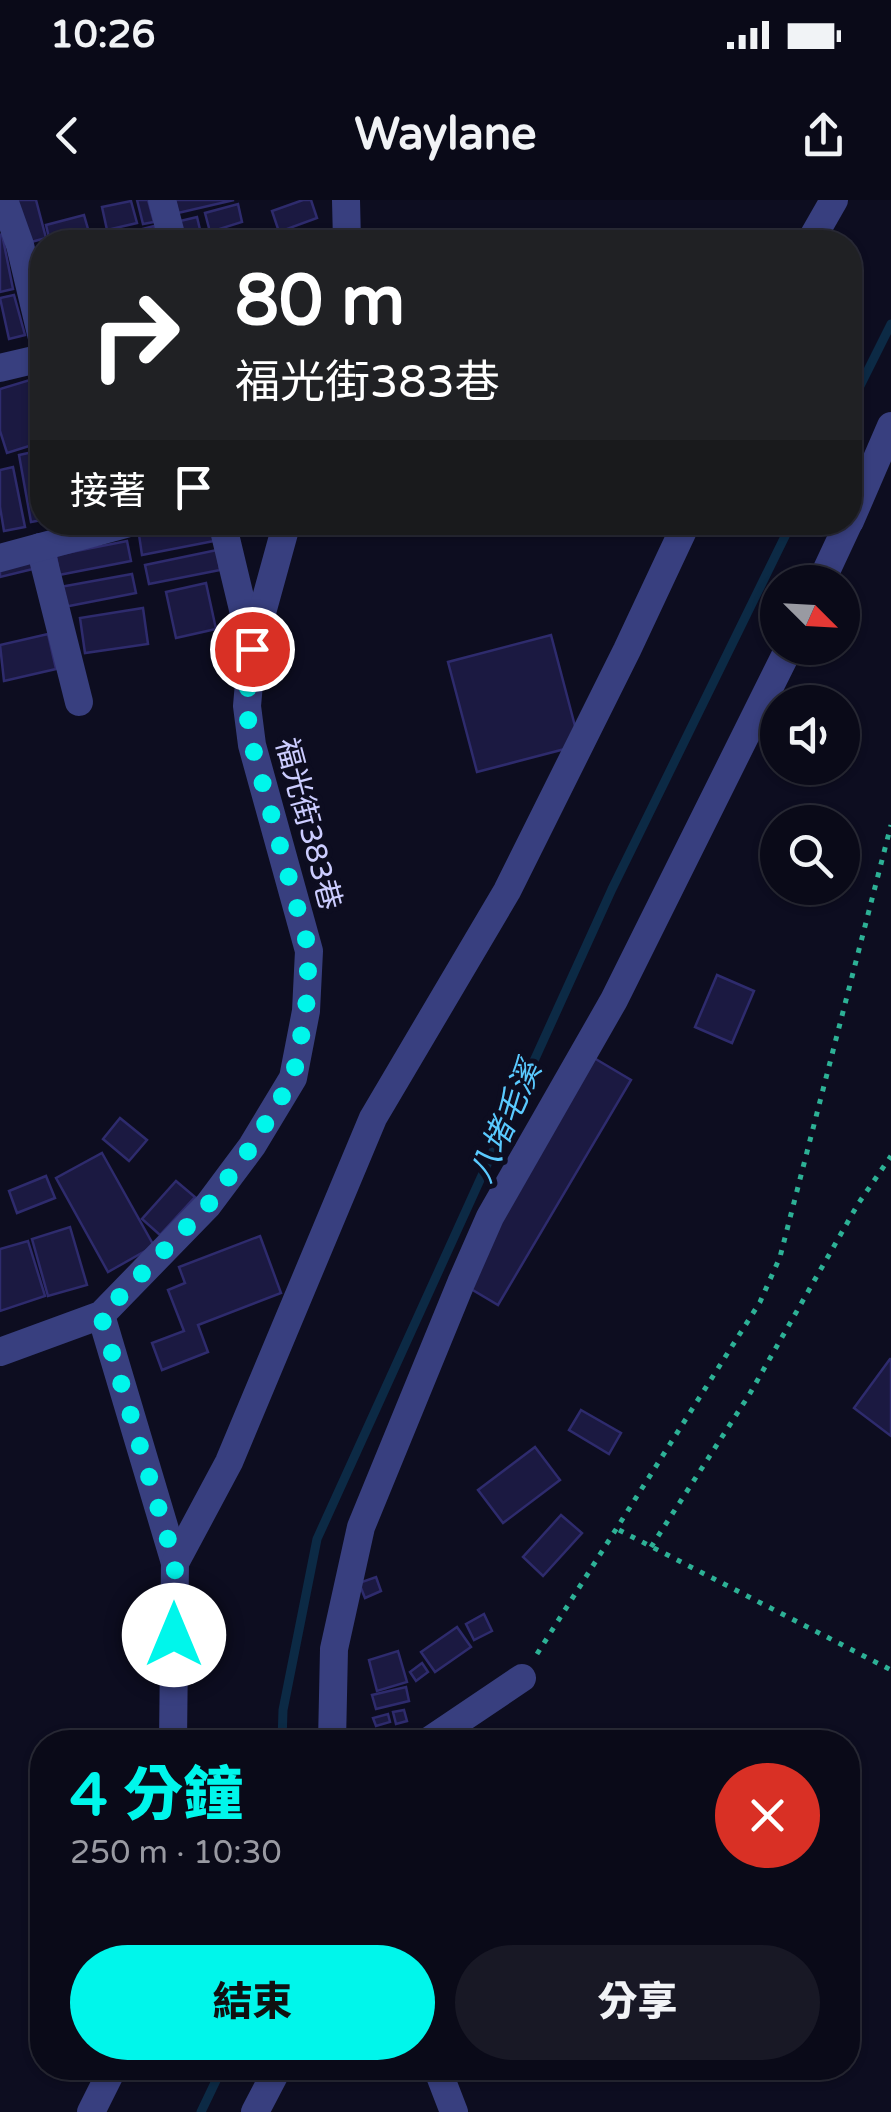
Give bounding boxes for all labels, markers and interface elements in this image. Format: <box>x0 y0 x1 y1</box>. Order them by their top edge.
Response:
text: 10:26 <box>50 12 155 58</box>
icon: back <box>40 108 95 163</box>
text: Waylane <box>354 108 537 162</box>
icon: share <box>796 108 851 163</box>
text: 80 m <box>235 260 405 344</box>
icon: right <box>70 270 200 400</box>
text: 福光街383巷 <box>235 356 500 410</box>
icon: arrive <box>166 460 221 515</box>
text: 接著 <box>70 469 146 515</box>
north arrow <box>760 565 860 665</box>
map controls <box>760 565 860 905</box>
pin <box>210 607 295 692</box>
icon: arrive <box>225 622 280 677</box>
button: sound <box>760 685 860 785</box>
street label: 福光街383巷 <box>267 734 349 914</box>
button: search <box>760 805 860 905</box>
water label: 八堵毛溪 <box>463 1052 551 1188</box>
position arrow <box>122 1583 226 1687</box>
text: 4 分鐘 <box>70 1760 243 1832</box>
button: close <box>715 1763 820 1868</box>
text: 250 m · 10:30 <box>70 1834 282 1872</box>
button: 結束 <box>70 1945 435 2060</box>
button: 分享 <box>455 1945 820 2060</box>

